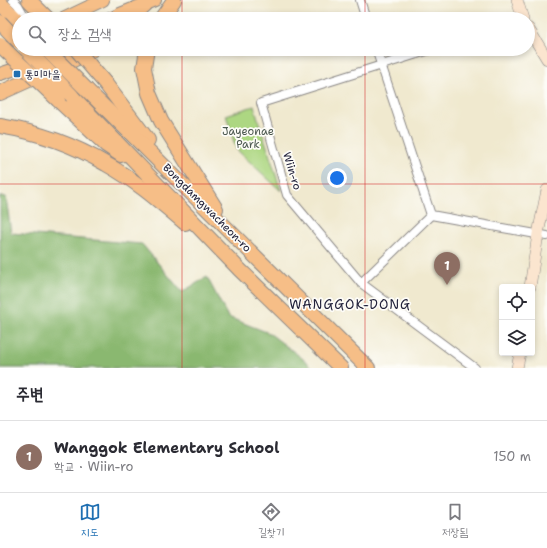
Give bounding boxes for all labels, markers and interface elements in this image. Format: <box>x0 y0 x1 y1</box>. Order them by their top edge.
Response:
search box <box>12 12 535 56</box>
icon: search <box>26 23 48 45</box>
text: 장소 검색 <box>58 24 111 44</box>
place label: 통미마을 <box>25 67 61 82</box>
marker: 통미마을 <box>12 69 22 79</box>
park label: Jayeonae Park <box>222 124 274 152</box>
street label: Wiin-ro <box>279 150 305 192</box>
street label: Bongdamgwacheon-ro <box>160 161 255 256</box>
your location <box>327 168 347 188</box>
pin: 1 <box>434 252 460 285</box>
map controls <box>499 284 535 356</box>
button: locate <box>499 284 535 320</box>
district label: WANGGOK-DONG <box>289 296 411 313</box>
button: layers <box>499 320 535 356</box>
text: 주변 <box>16 383 43 405</box>
text: Wanggok Elementary School <box>54 438 279 458</box>
text: 1 <box>26 448 32 465</box>
text: 150 m <box>493 448 531 465</box>
text: 학교 · Wiin-ro <box>54 458 133 475</box>
tab: 지도 <box>79 501 101 540</box>
tab: 길찾기 <box>258 501 284 540</box>
tab: 저장됨 <box>442 501 468 540</box>

